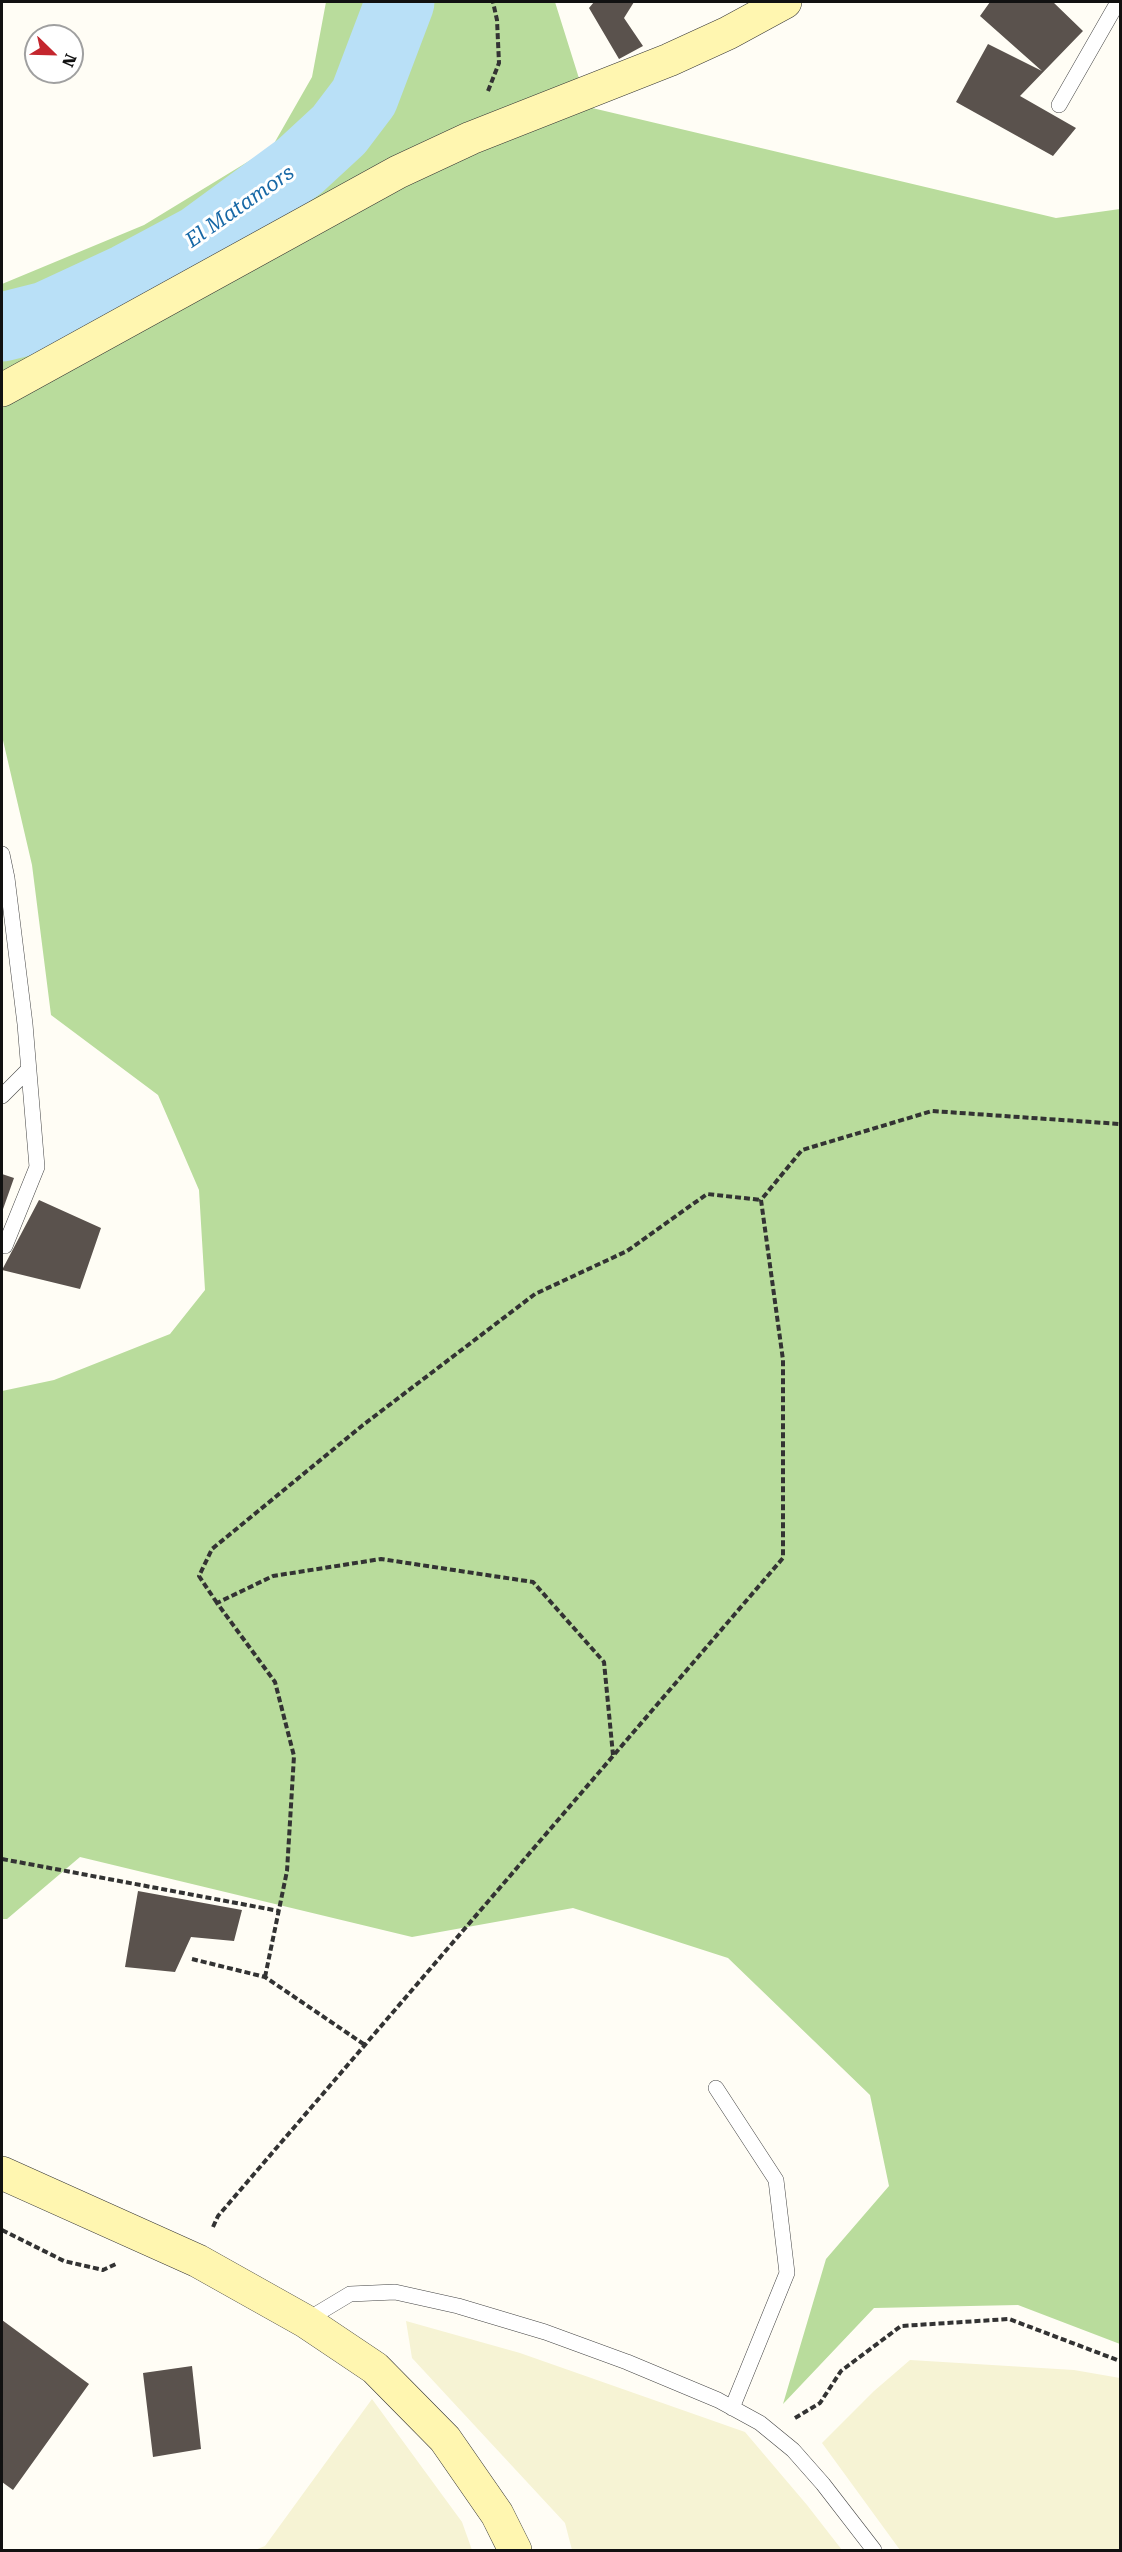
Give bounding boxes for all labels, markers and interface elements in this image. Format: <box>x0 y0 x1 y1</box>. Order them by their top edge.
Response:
north arrow <box>24 24 84 84</box>
text: N <box>58 51 80 70</box>
water label: El Matamors <box>181 160 299 254</box>

